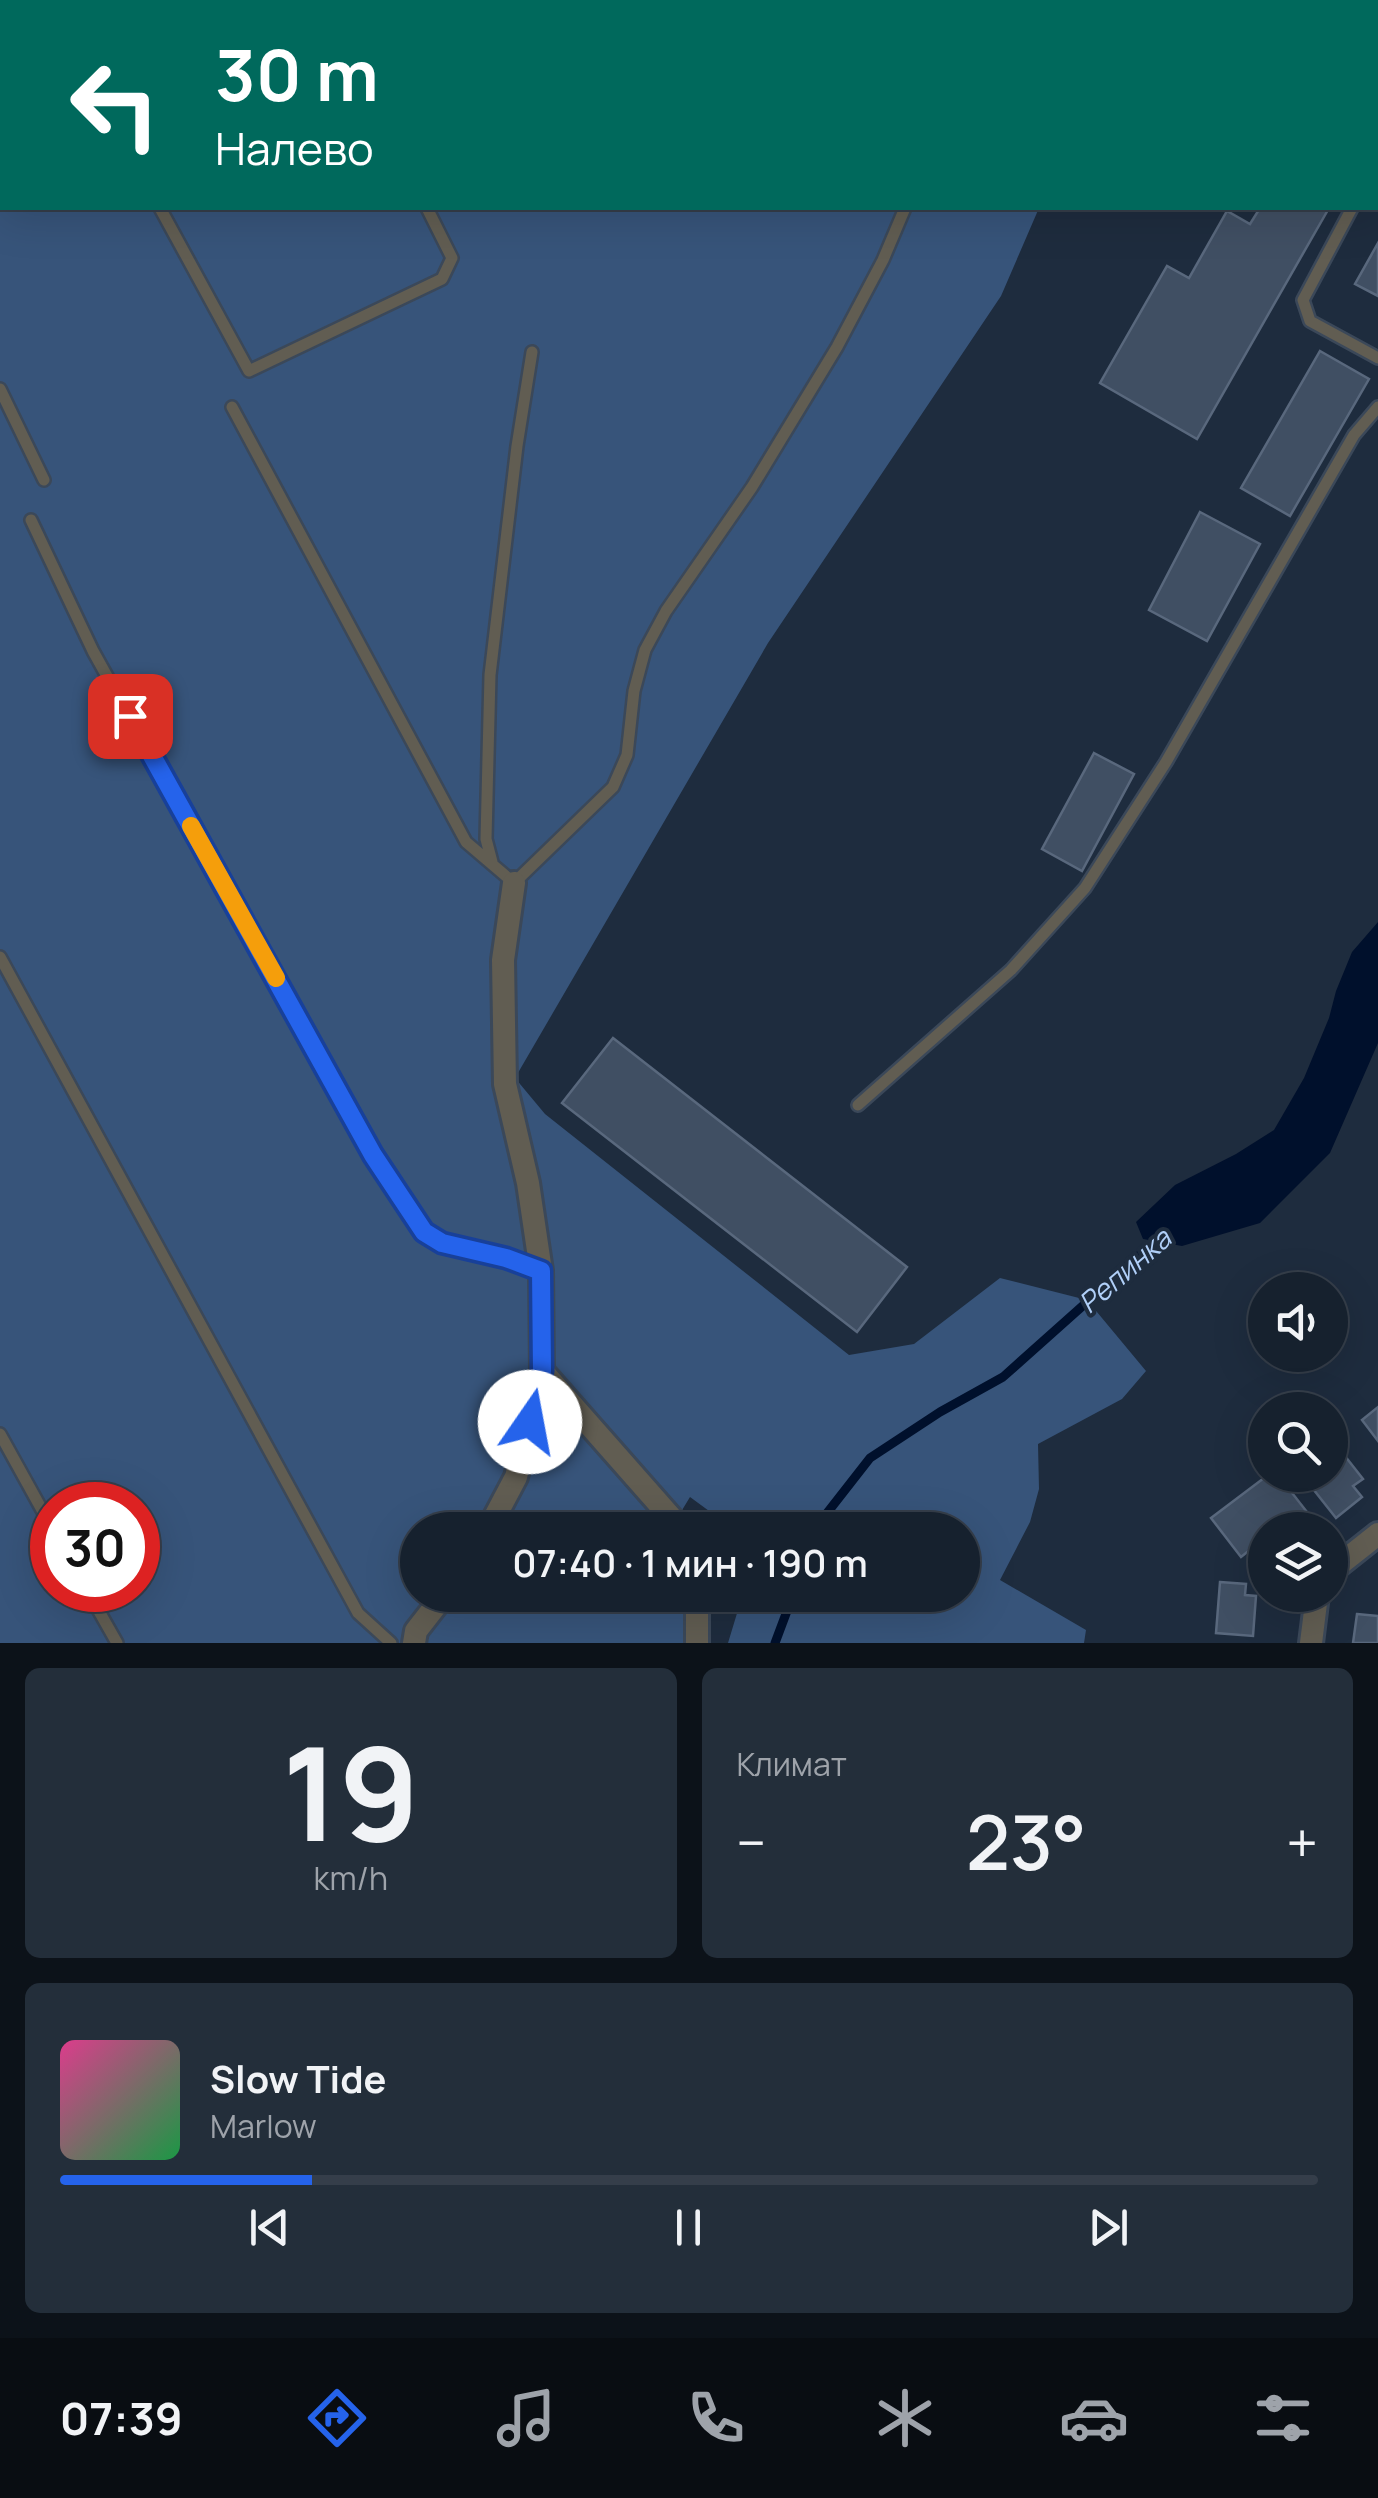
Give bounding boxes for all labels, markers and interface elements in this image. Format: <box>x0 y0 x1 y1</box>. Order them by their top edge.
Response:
text: 30 m <box>215 26 379 122</box>
icon: left <box>50 40 180 170</box>
text: Налево <box>215 117 374 179</box>
pin <box>88 674 173 759</box>
icon: arrive <box>103 689 158 744</box>
water label: Репинка <box>1070 1218 1179 1321</box>
map controls <box>1248 1272 1348 1612</box>
button: sound <box>1248 1272 1348 1372</box>
position arrow <box>478 1370 582 1474</box>
button: search <box>1248 1392 1348 1492</box>
speed limit sign: 30 <box>30 1482 160 1612</box>
button: layers <box>1248 1512 1348 1612</box>
text: 07:40 · 1 мин · 190 m <box>512 1536 868 1588</box>
text: 19 <box>282 1702 420 1880</box>
text: Климат <box>737 1742 847 1786</box>
text: 23° <box>966 1790 1087 1893</box>
text: − <box>737 1804 766 1880</box>
text: + <box>1286 1804 1318 1880</box>
text: km/h <box>314 1856 388 1900</box>
text: Slow Tide <box>210 2052 387 2104</box>
text: Marlow <box>210 2104 317 2148</box>
icon: previous <box>242 2200 297 2255</box>
icon: pause <box>661 2200 716 2255</box>
icon: next <box>1081 2200 1136 2255</box>
icon: directions <box>302 2383 372 2453</box>
icon: music <box>491 2383 561 2453</box>
icon: phone <box>681 2383 751 2453</box>
icon: climate <box>870 2383 940 2453</box>
icon: car <box>1059 2383 1129 2453</box>
icon: filters <box>1248 2383 1318 2453</box>
text: 07:39 <box>60 2387 183 2449</box>

